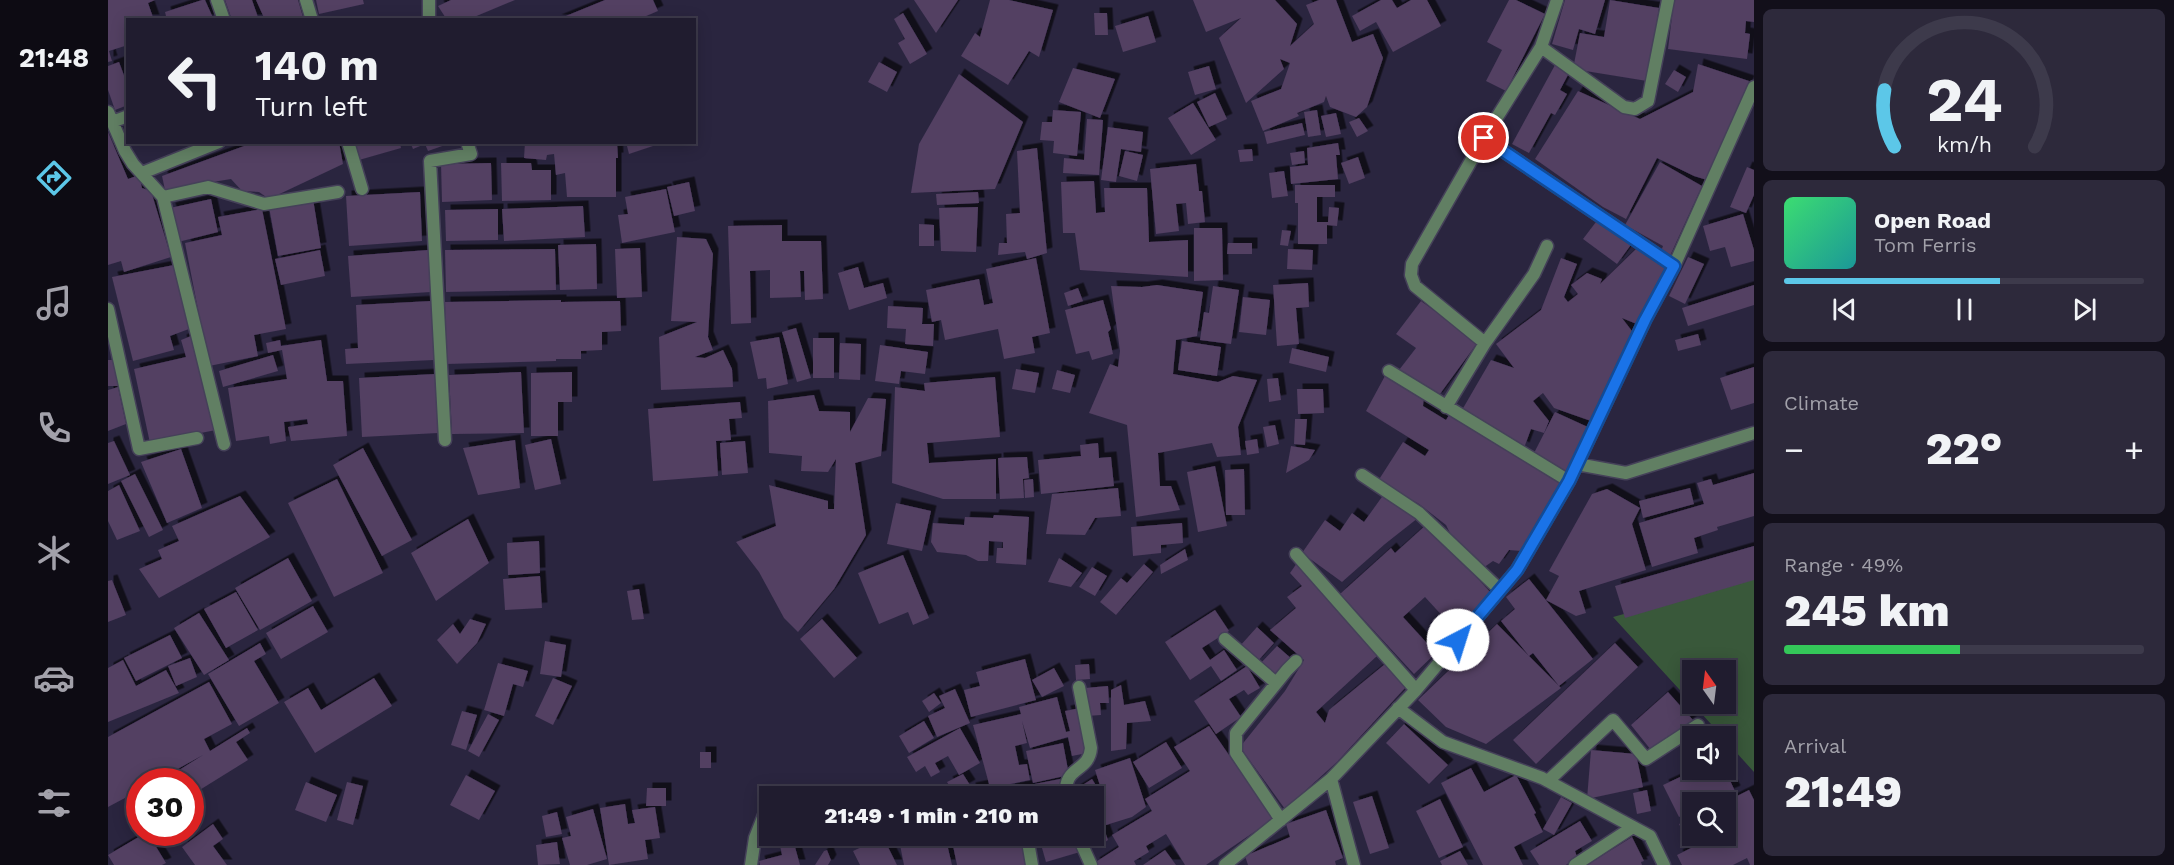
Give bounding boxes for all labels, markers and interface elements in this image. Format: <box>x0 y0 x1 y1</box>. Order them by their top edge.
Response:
text: 140 m <box>255 41 379 90</box>
text: 21:48 <box>19 42 89 74</box>
icon: left <box>156 42 234 120</box>
text: 24 <box>1926 63 2002 136</box>
text: Turn left <box>255 91 367 123</box>
pin <box>1458 112 1509 163</box>
icon: arrive <box>1467 121 1500 154</box>
text: km/h <box>1936 132 1992 157</box>
icon: directions <box>33 157 75 199</box>
text: Open Road <box>1874 208 1991 233</box>
text: Tom Ferris <box>1874 233 1977 257</box>
icon: music <box>33 282 75 324</box>
icon: previous <box>1828 293 1861 326</box>
icon: pause <box>1948 293 1981 326</box>
icon: next <box>2068 293 2101 326</box>
text: Climate <box>1784 391 1859 415</box>
icon: phone <box>33 407 75 449</box>
text: 22° <box>1926 422 2002 475</box>
text: − <box>1784 430 1804 469</box>
text: + <box>2124 430 2144 469</box>
icon: climate <box>33 532 75 574</box>
text: Range · 49% <box>1784 553 1903 577</box>
text: 245 km <box>1784 584 1950 637</box>
position arrow <box>1426 608 1490 672</box>
icon: car <box>33 657 75 699</box>
north arrow <box>1682 660 1736 714</box>
map controls <box>1682 660 1736 846</box>
button: sound <box>1682 726 1736 780</box>
text: Arrival <box>1784 734 1846 758</box>
text: 21:49 <box>1784 765 1902 818</box>
speed limit sign: 30 <box>126 768 204 846</box>
icon: filters <box>33 782 75 824</box>
button: search <box>1682 792 1736 846</box>
text: 21:49 · 1 min · 210 m <box>824 803 1039 828</box>

